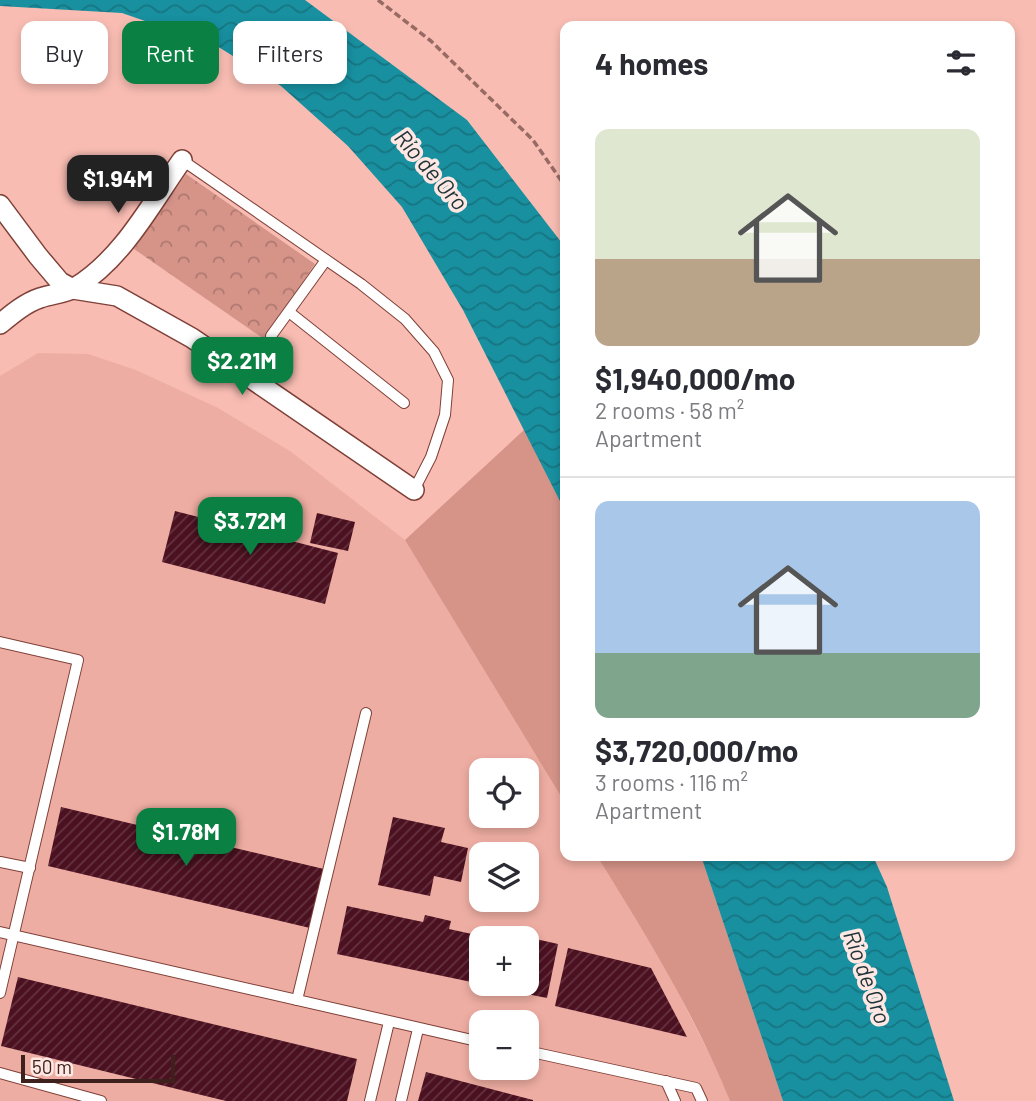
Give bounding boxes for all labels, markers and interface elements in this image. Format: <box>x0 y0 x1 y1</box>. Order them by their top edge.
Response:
chip: Buy <box>21 21 108 84</box>
chip: Rent <box>122 21 219 84</box>
chip: Filters <box>233 21 347 84</box>
icon: filters <box>942 44 980 82</box>
text: 4 homes <box>595 45 708 81</box>
water label: Río de Oro <box>389 123 474 215</box>
pin: $1.94M <box>61 156 175 215</box>
text: $1.94M <box>83 164 153 192</box>
icon: home <box>725 175 851 301</box>
pin: $2.21M <box>185 338 299 397</box>
text: $2.21M <box>207 346 277 374</box>
text: $1,940,000/mo <box>595 360 795 396</box>
text: 2 rooms · 58 m² <box>595 396 744 424</box>
text: Apartment <box>595 424 702 452</box>
pin: $3.72M <box>193 498 307 557</box>
text: $3.72M <box>214 506 286 534</box>
icon: home <box>725 547 851 673</box>
text: $3,720,000/mo <box>595 732 799 768</box>
map controls <box>469 758 539 1080</box>
button: locate <box>469 758 539 828</box>
text: 3 rooms · 116 m² <box>595 768 748 796</box>
text: Apartment <box>595 796 702 824</box>
pin: $1.78M <box>129 808 243 868</box>
text: $1.78M <box>152 817 220 845</box>
button: layers <box>469 842 539 912</box>
button: + <box>469 926 539 996</box>
water label: Río de Oro <box>838 926 898 1027</box>
button: − <box>469 1010 539 1080</box>
scale bar <box>21 1052 175 1084</box>
text: 50 m <box>32 1055 72 1078</box>

